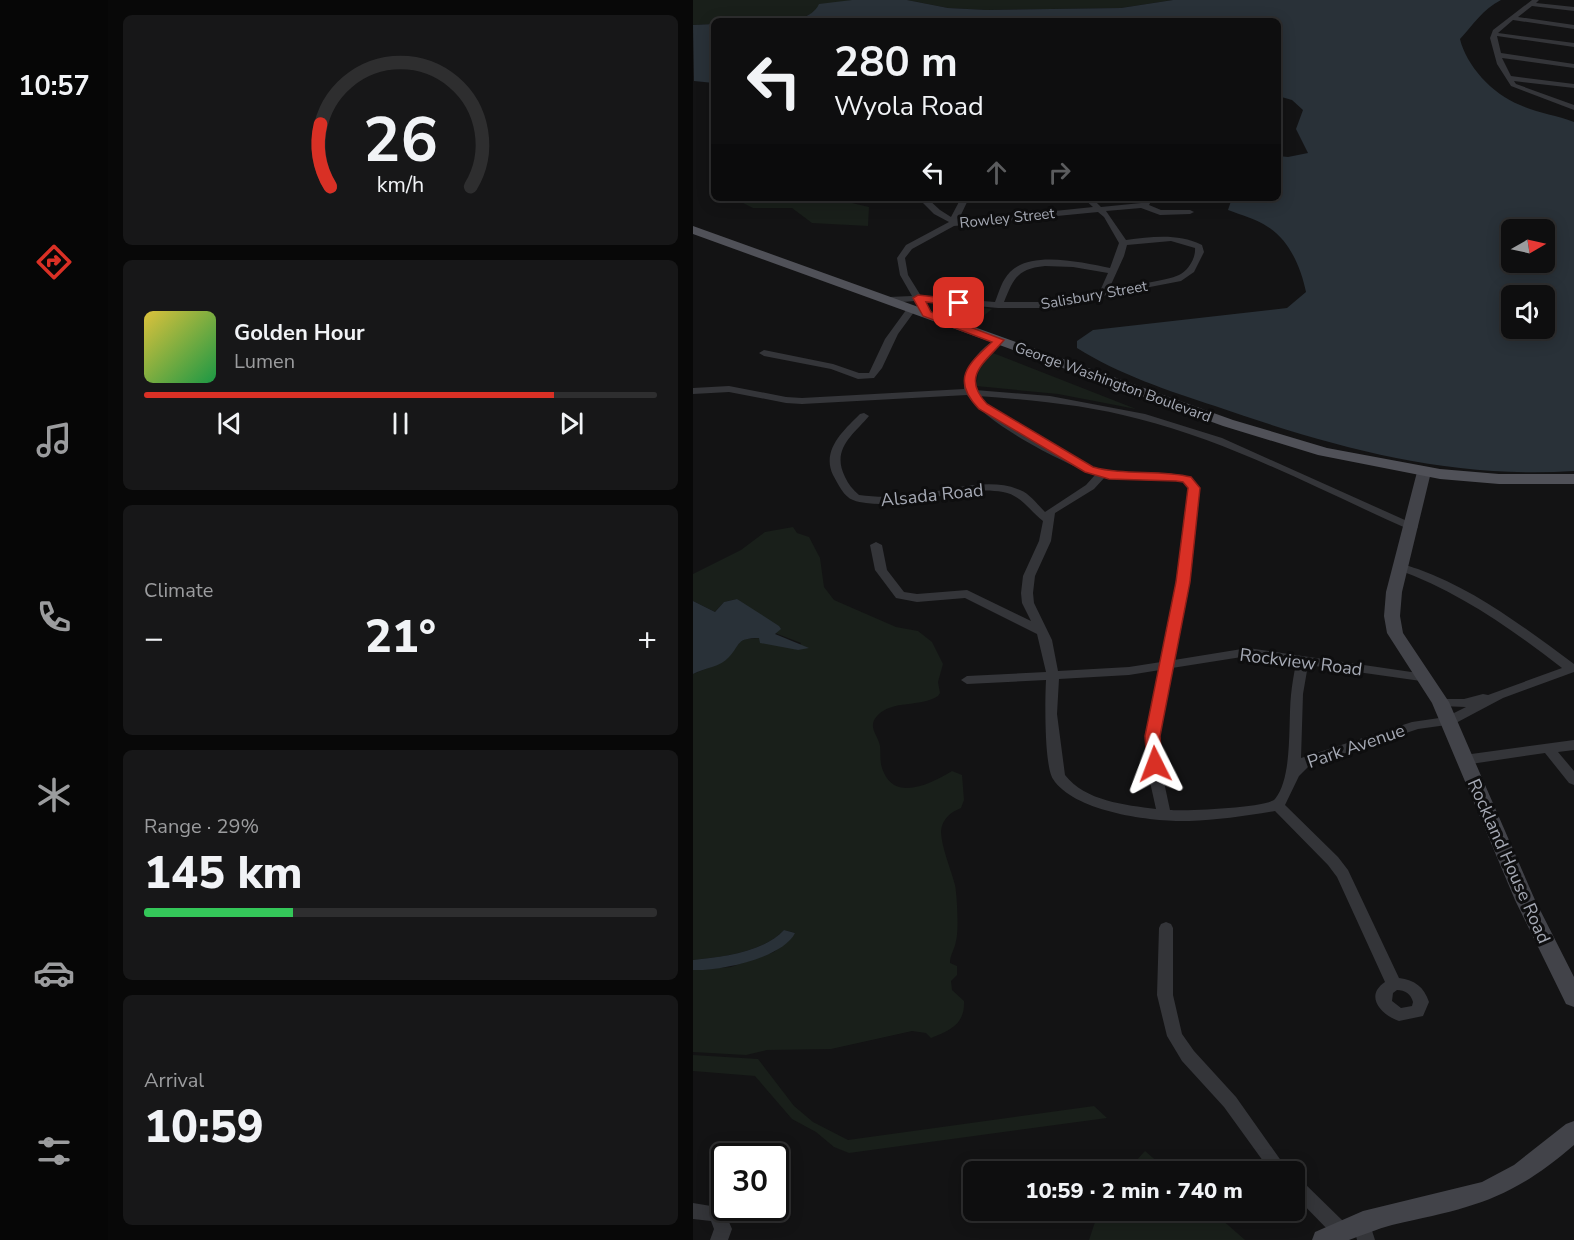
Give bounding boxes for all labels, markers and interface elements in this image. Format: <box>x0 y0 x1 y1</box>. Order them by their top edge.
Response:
text: 280 m <box>834 34 958 91</box>
icon: left <box>735 42 813 120</box>
text: 10:57 <box>18 68 90 105</box>
text: Wyola Road <box>834 88 984 125</box>
text: 26 <box>363 98 438 183</box>
icon: left <box>917 156 950 189</box>
icon: ahead <box>980 156 1013 189</box>
icon: right <box>1043 156 1076 189</box>
text: km/h <box>377 170 424 200</box>
street label: Rowley Street <box>958 203 1056 233</box>
north arrow <box>1501 219 1555 273</box>
map controls <box>1501 219 1555 339</box>
icon: directions <box>33 241 75 283</box>
street label: Salisbury Street <box>1039 276 1150 314</box>
pin <box>933 277 984 328</box>
button: sound <box>1501 285 1555 339</box>
icon: arrive <box>942 286 975 319</box>
text: Golden Hour <box>234 318 365 348</box>
street label: George Washington Boulevard <box>1012 337 1214 427</box>
text: Lumen <box>234 348 295 375</box>
icon: previous <box>213 407 246 440</box>
icon: pause <box>384 407 417 440</box>
icon: next <box>555 407 588 440</box>
icon: music <box>33 419 75 461</box>
street label: Alsada Road <box>879 478 985 512</box>
text: Climate <box>144 577 213 604</box>
icon: phone <box>33 596 75 638</box>
text: 21° <box>365 607 436 668</box>
text: − <box>144 616 164 661</box>
text: + <box>637 616 657 661</box>
street label: Rockview Road <box>1238 643 1364 681</box>
street label: Park Avenue <box>1304 718 1408 774</box>
position arrow <box>1123 732 1187 796</box>
icon: climate <box>33 774 75 816</box>
street label: Rockland House Road <box>1462 775 1556 947</box>
text: Range · 29% <box>144 813 259 840</box>
text: 145 km <box>144 843 303 904</box>
icon: car <box>33 952 75 994</box>
text: Arrival <box>144 1067 204 1094</box>
text: 10:59 <box>144 1097 264 1158</box>
icon: filters <box>33 1130 75 1172</box>
speed limit sign: 30 <box>711 1143 789 1221</box>
text: 10:59 · 2 min · 740 m <box>1025 1176 1243 1206</box>

